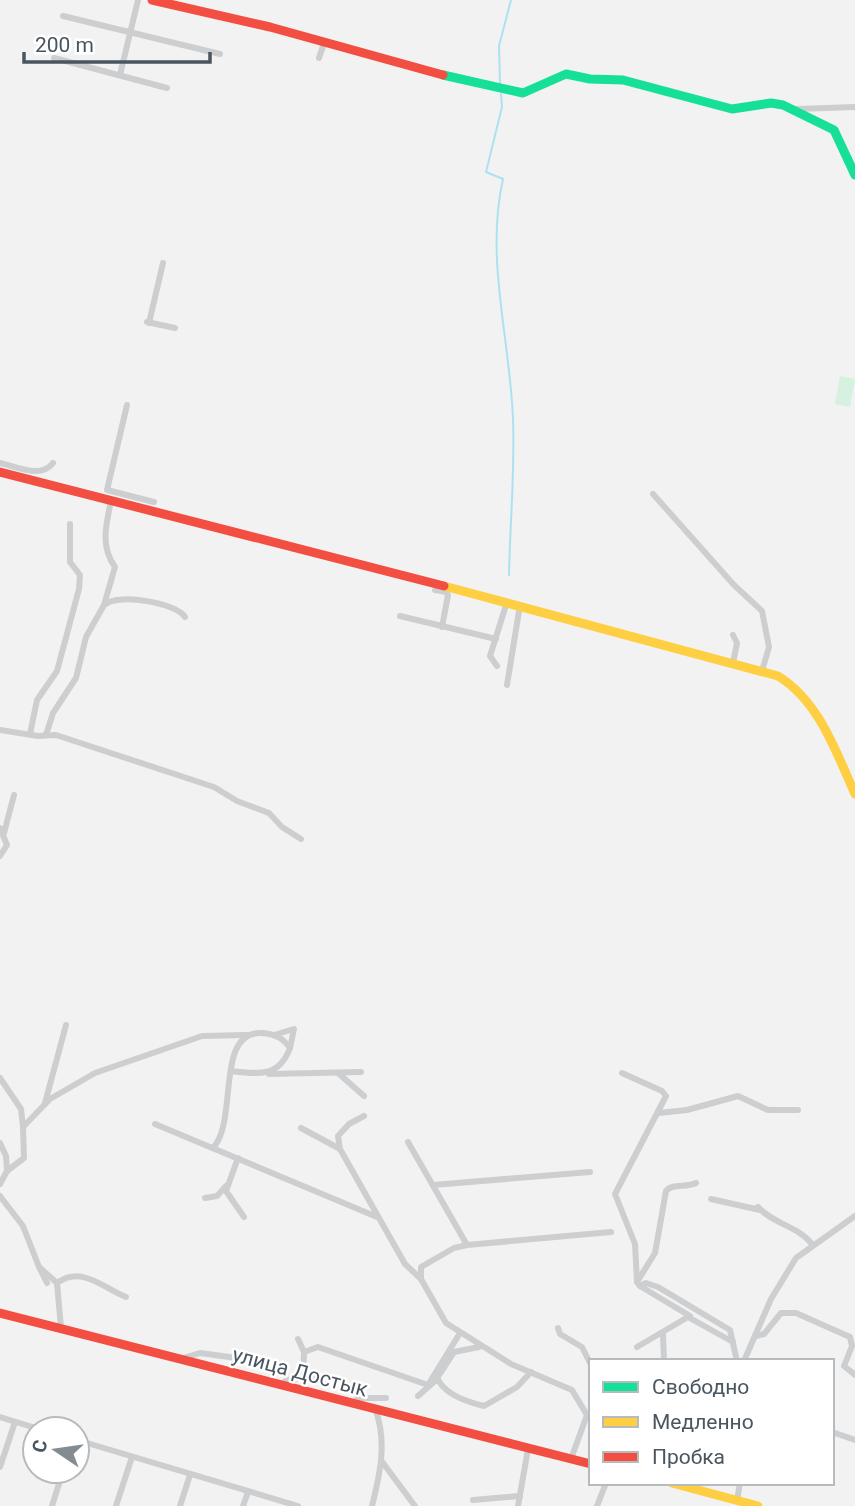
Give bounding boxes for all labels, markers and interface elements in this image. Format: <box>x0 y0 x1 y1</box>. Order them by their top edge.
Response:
scale bar <box>24 21 210 65</box>
text: 200 m <box>35 33 94 57</box>
street label: улица Достык <box>230 1342 371 1402</box>
legend <box>589 1359 834 1485</box>
text: Свободно <box>652 1375 749 1399</box>
text: Медленно <box>652 1410 754 1434</box>
north arrow <box>21 1415 91 1485</box>
text: С <box>27 1438 53 1455</box>
text: Пробка <box>652 1445 725 1469</box>

